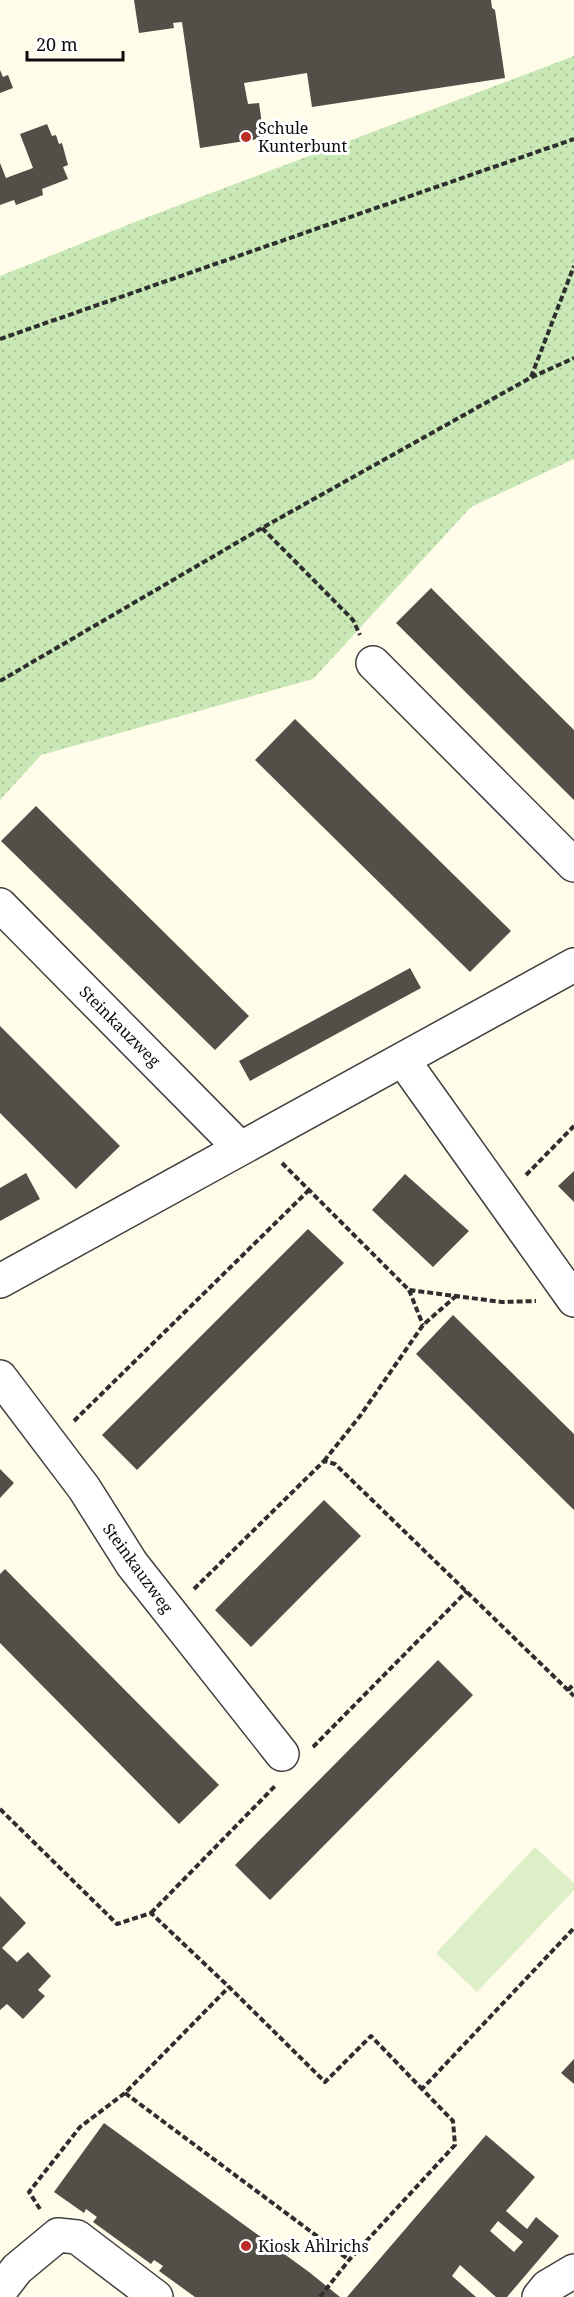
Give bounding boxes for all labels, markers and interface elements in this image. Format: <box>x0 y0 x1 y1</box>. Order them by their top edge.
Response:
scale bar <box>27 24 123 62</box>
text: 20 m <box>36 32 78 56</box>
place label: Schule Kunterbunt <box>258 117 347 157</box>
marker: Schule Kunterbunt <box>239 130 253 144</box>
street label: Steinkauzweg <box>75 981 166 1072</box>
street label: Steinkauzweg <box>98 1519 178 1618</box>
place label: Kiosk Ahlrichs <box>258 2235 369 2257</box>
marker: Kiosk Ahlrichs <box>239 2239 253 2253</box>

